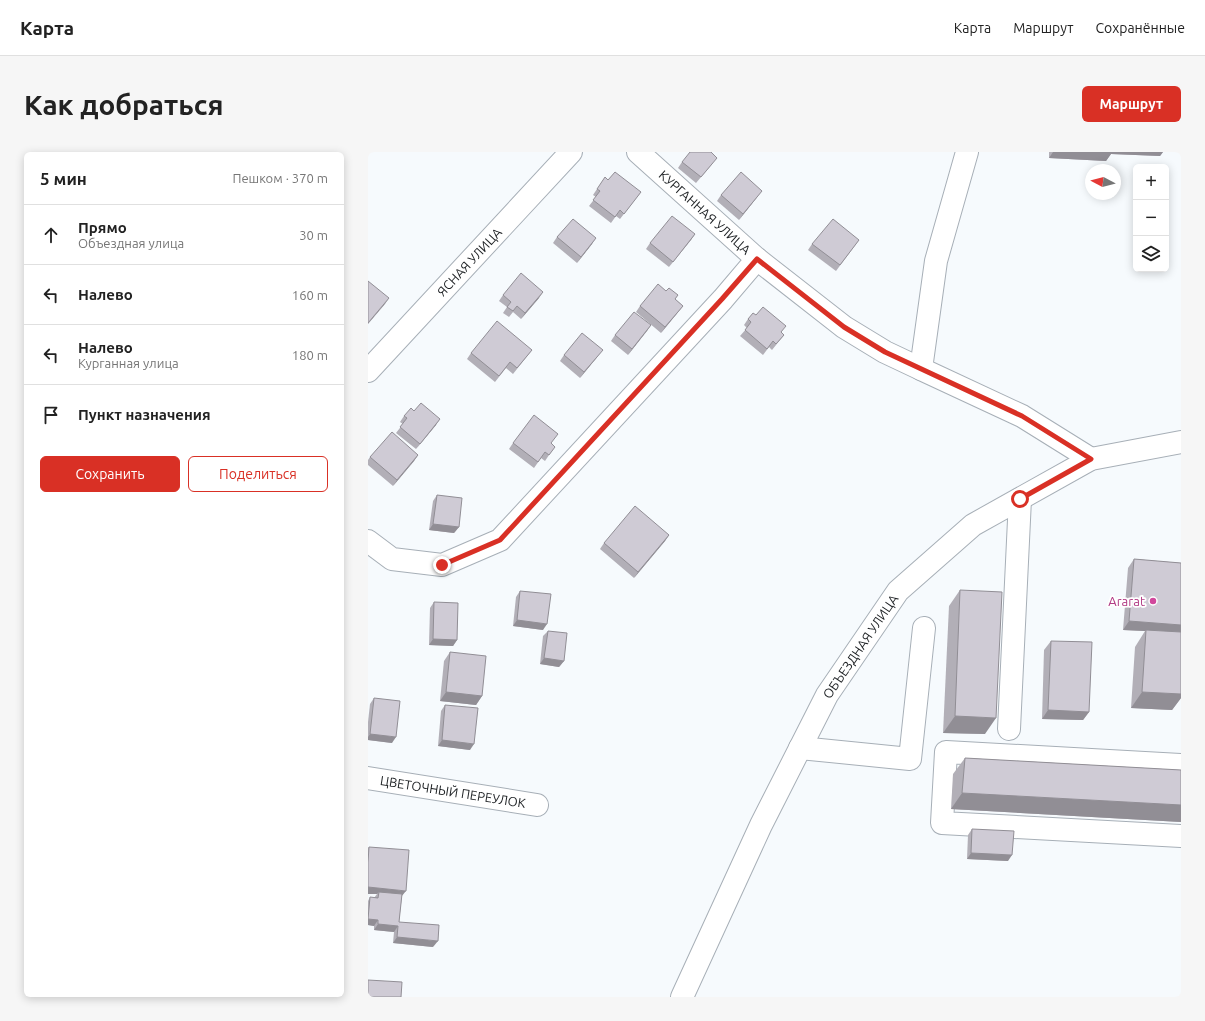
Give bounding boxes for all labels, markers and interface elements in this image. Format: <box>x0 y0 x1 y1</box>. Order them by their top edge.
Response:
text: Карта <box>20 17 74 39</box>
text: Карта <box>954 20 991 36</box>
text: Маршрут <box>1013 20 1074 36</box>
text: Сохранённые <box>1096 20 1185 36</box>
button: Маршрут <box>1082 86 1181 122</box>
text: Как добраться <box>24 89 223 120</box>
north arrow <box>1085 164 1121 200</box>
map controls <box>1133 164 1169 272</box>
button: + <box>1133 164 1169 200</box>
street label: КУРГАННАЯ УЛИЦА <box>656 167 754 257</box>
text: 5 мин <box>40 169 87 188</box>
text: Пешком · 370 m <box>232 171 328 185</box>
button: − <box>1133 200 1169 236</box>
text: Прямо <box>78 219 127 236</box>
icon: ahead <box>40 224 62 246</box>
street label: ЯСНАЯ УЛИЦА <box>434 224 505 299</box>
text: 30 m <box>299 228 328 242</box>
text: Объездная улица <box>78 236 184 250</box>
button: layers <box>1133 236 1169 272</box>
icon: left <box>40 284 62 306</box>
text: Налево <box>78 286 133 303</box>
text: 160 m <box>292 288 328 302</box>
text: Налево <box>78 339 133 356</box>
icon: left <box>40 344 62 366</box>
text: 180 m <box>292 348 328 362</box>
text: Курганная улица <box>78 356 179 370</box>
icon: arrive <box>40 404 62 426</box>
text: Пункт назначения <box>78 406 211 423</box>
button: Сохранить <box>40 456 180 492</box>
button: Поделиться <box>188 456 328 492</box>
route start <box>1011 490 1029 508</box>
route end <box>433 556 451 574</box>
street label: ОБЪЕЗДНАЯ УЛИЦА <box>820 591 901 701</box>
place label: Ararat <box>1108 594 1145 608</box>
marker: Ararat <box>1148 596 1158 606</box>
street label: ЦВЕТОЧНЫЙ ПЕРЕУЛОК <box>379 773 527 810</box>

